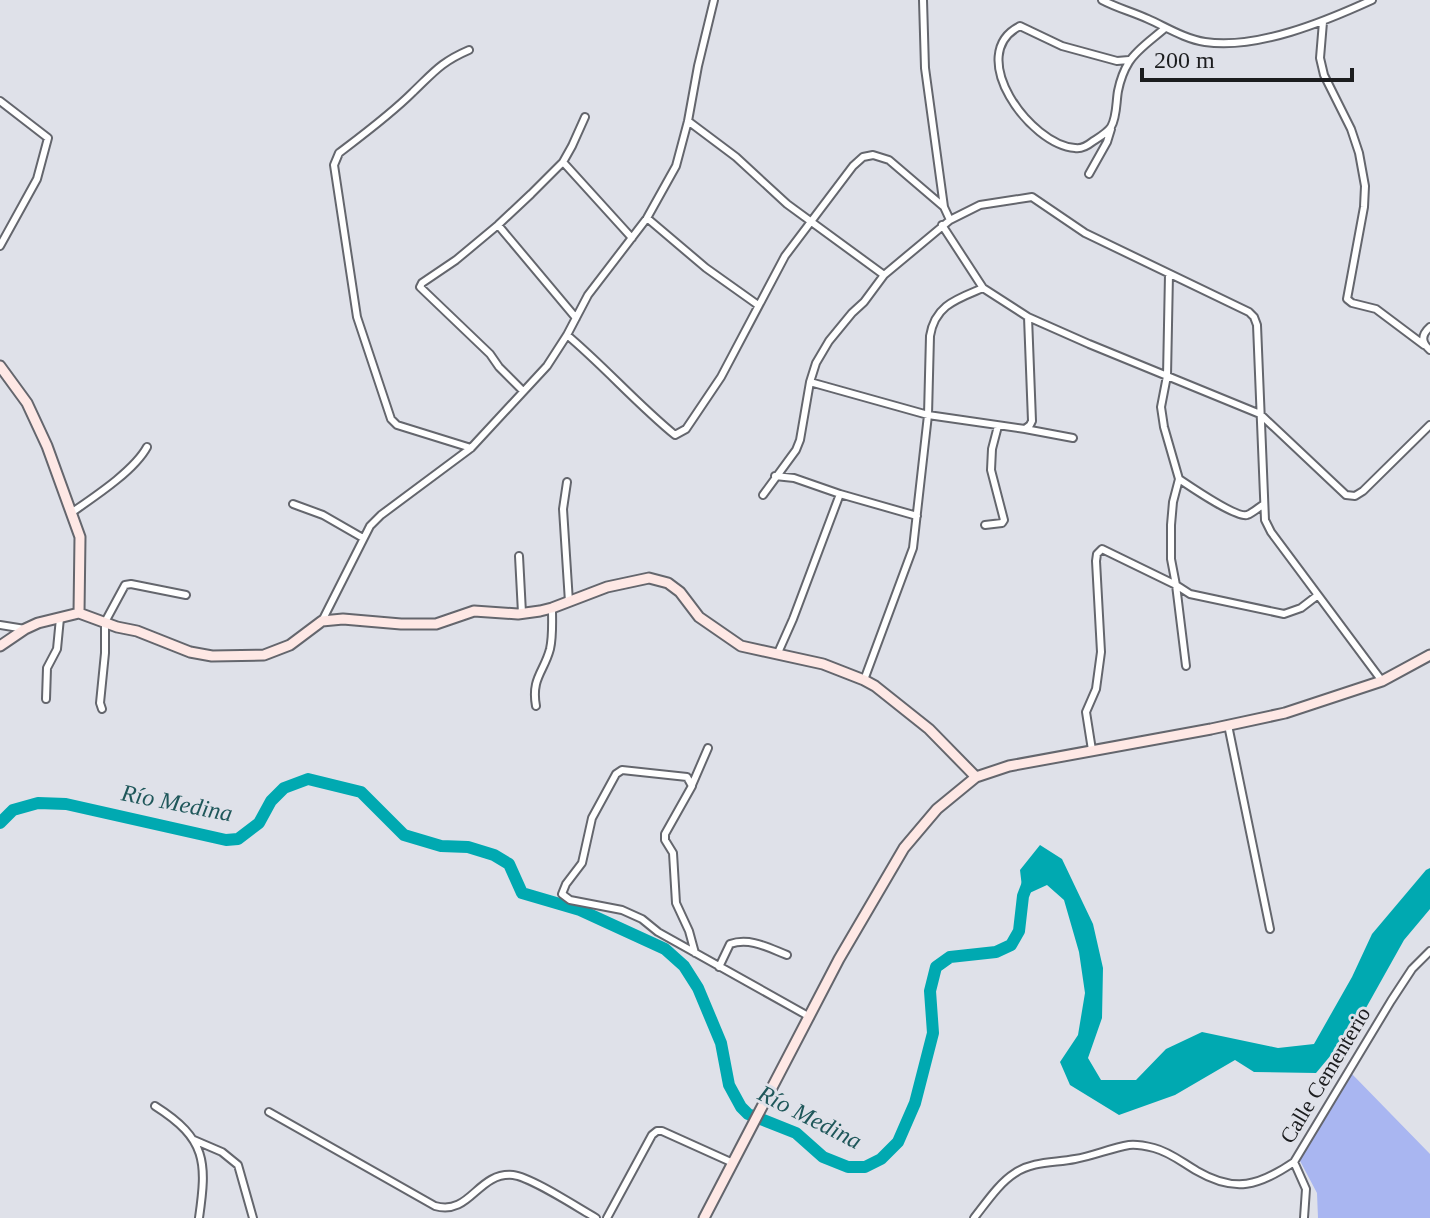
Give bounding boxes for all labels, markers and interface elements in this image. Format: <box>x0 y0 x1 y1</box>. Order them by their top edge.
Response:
scale bar <box>1142 32 1352 82</box>
text: 200 m <box>1154 47 1215 73</box>
water label: Río Medina <box>118 779 235 827</box>
street label: Calle Cementerio <box>1274 1002 1376 1148</box>
water label: Río Medina <box>753 1079 866 1154</box>

